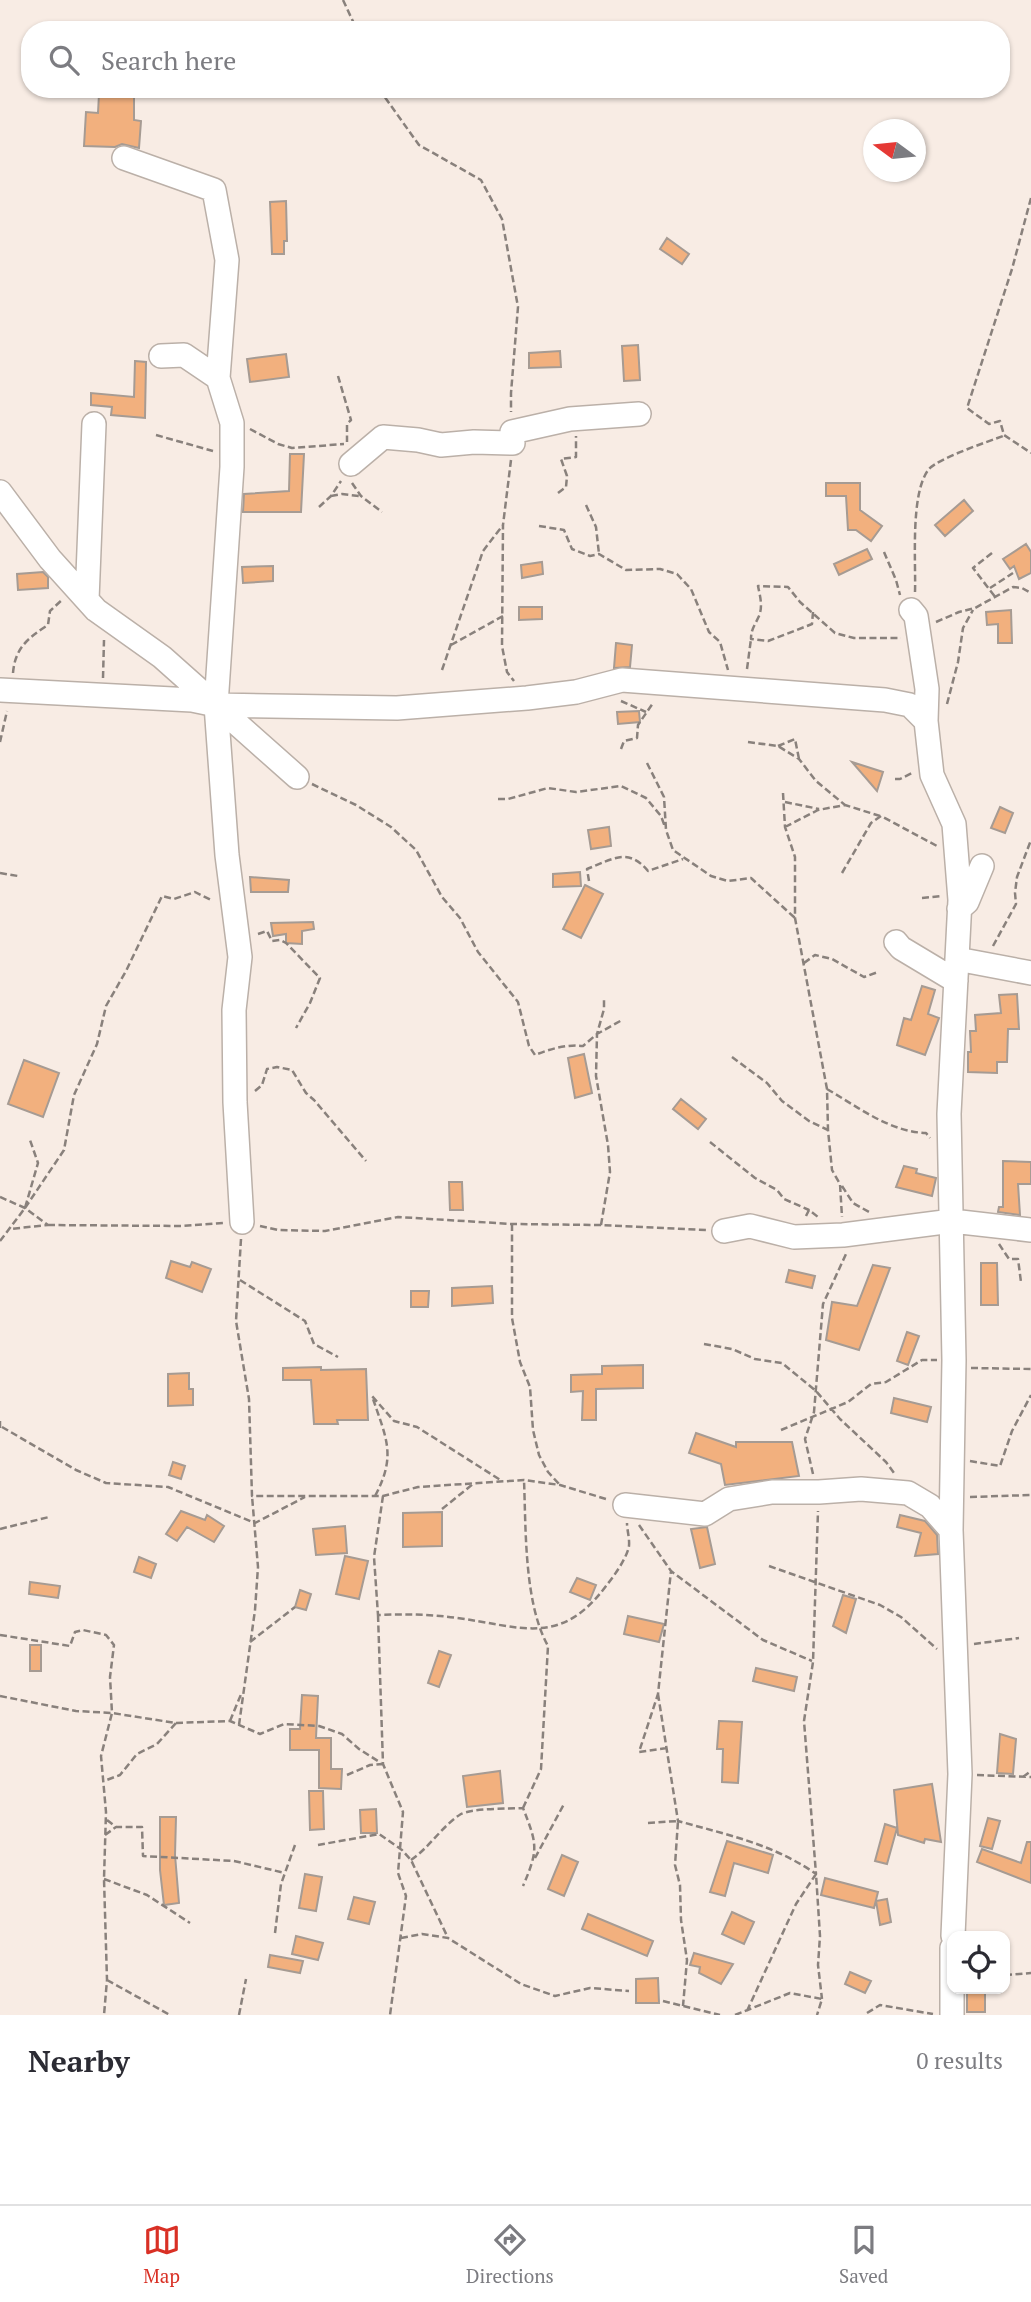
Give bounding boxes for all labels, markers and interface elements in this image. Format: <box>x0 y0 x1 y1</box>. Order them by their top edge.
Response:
search box <box>21 21 1010 98</box>
icon: search <box>45 41 83 79</box>
text: Search here <box>101 43 236 77</box>
north arrow <box>863 119 926 182</box>
map controls <box>947 1931 1010 1994</box>
button: locate <box>947 1931 1010 1994</box>
text: Nearby <box>28 2041 130 2081</box>
text: 0 results <box>916 2045 1003 2076</box>
tab: Map <box>143 2221 181 2288</box>
tab: Directions <box>466 2221 554 2288</box>
tab: Saved <box>839 2221 888 2288</box>

